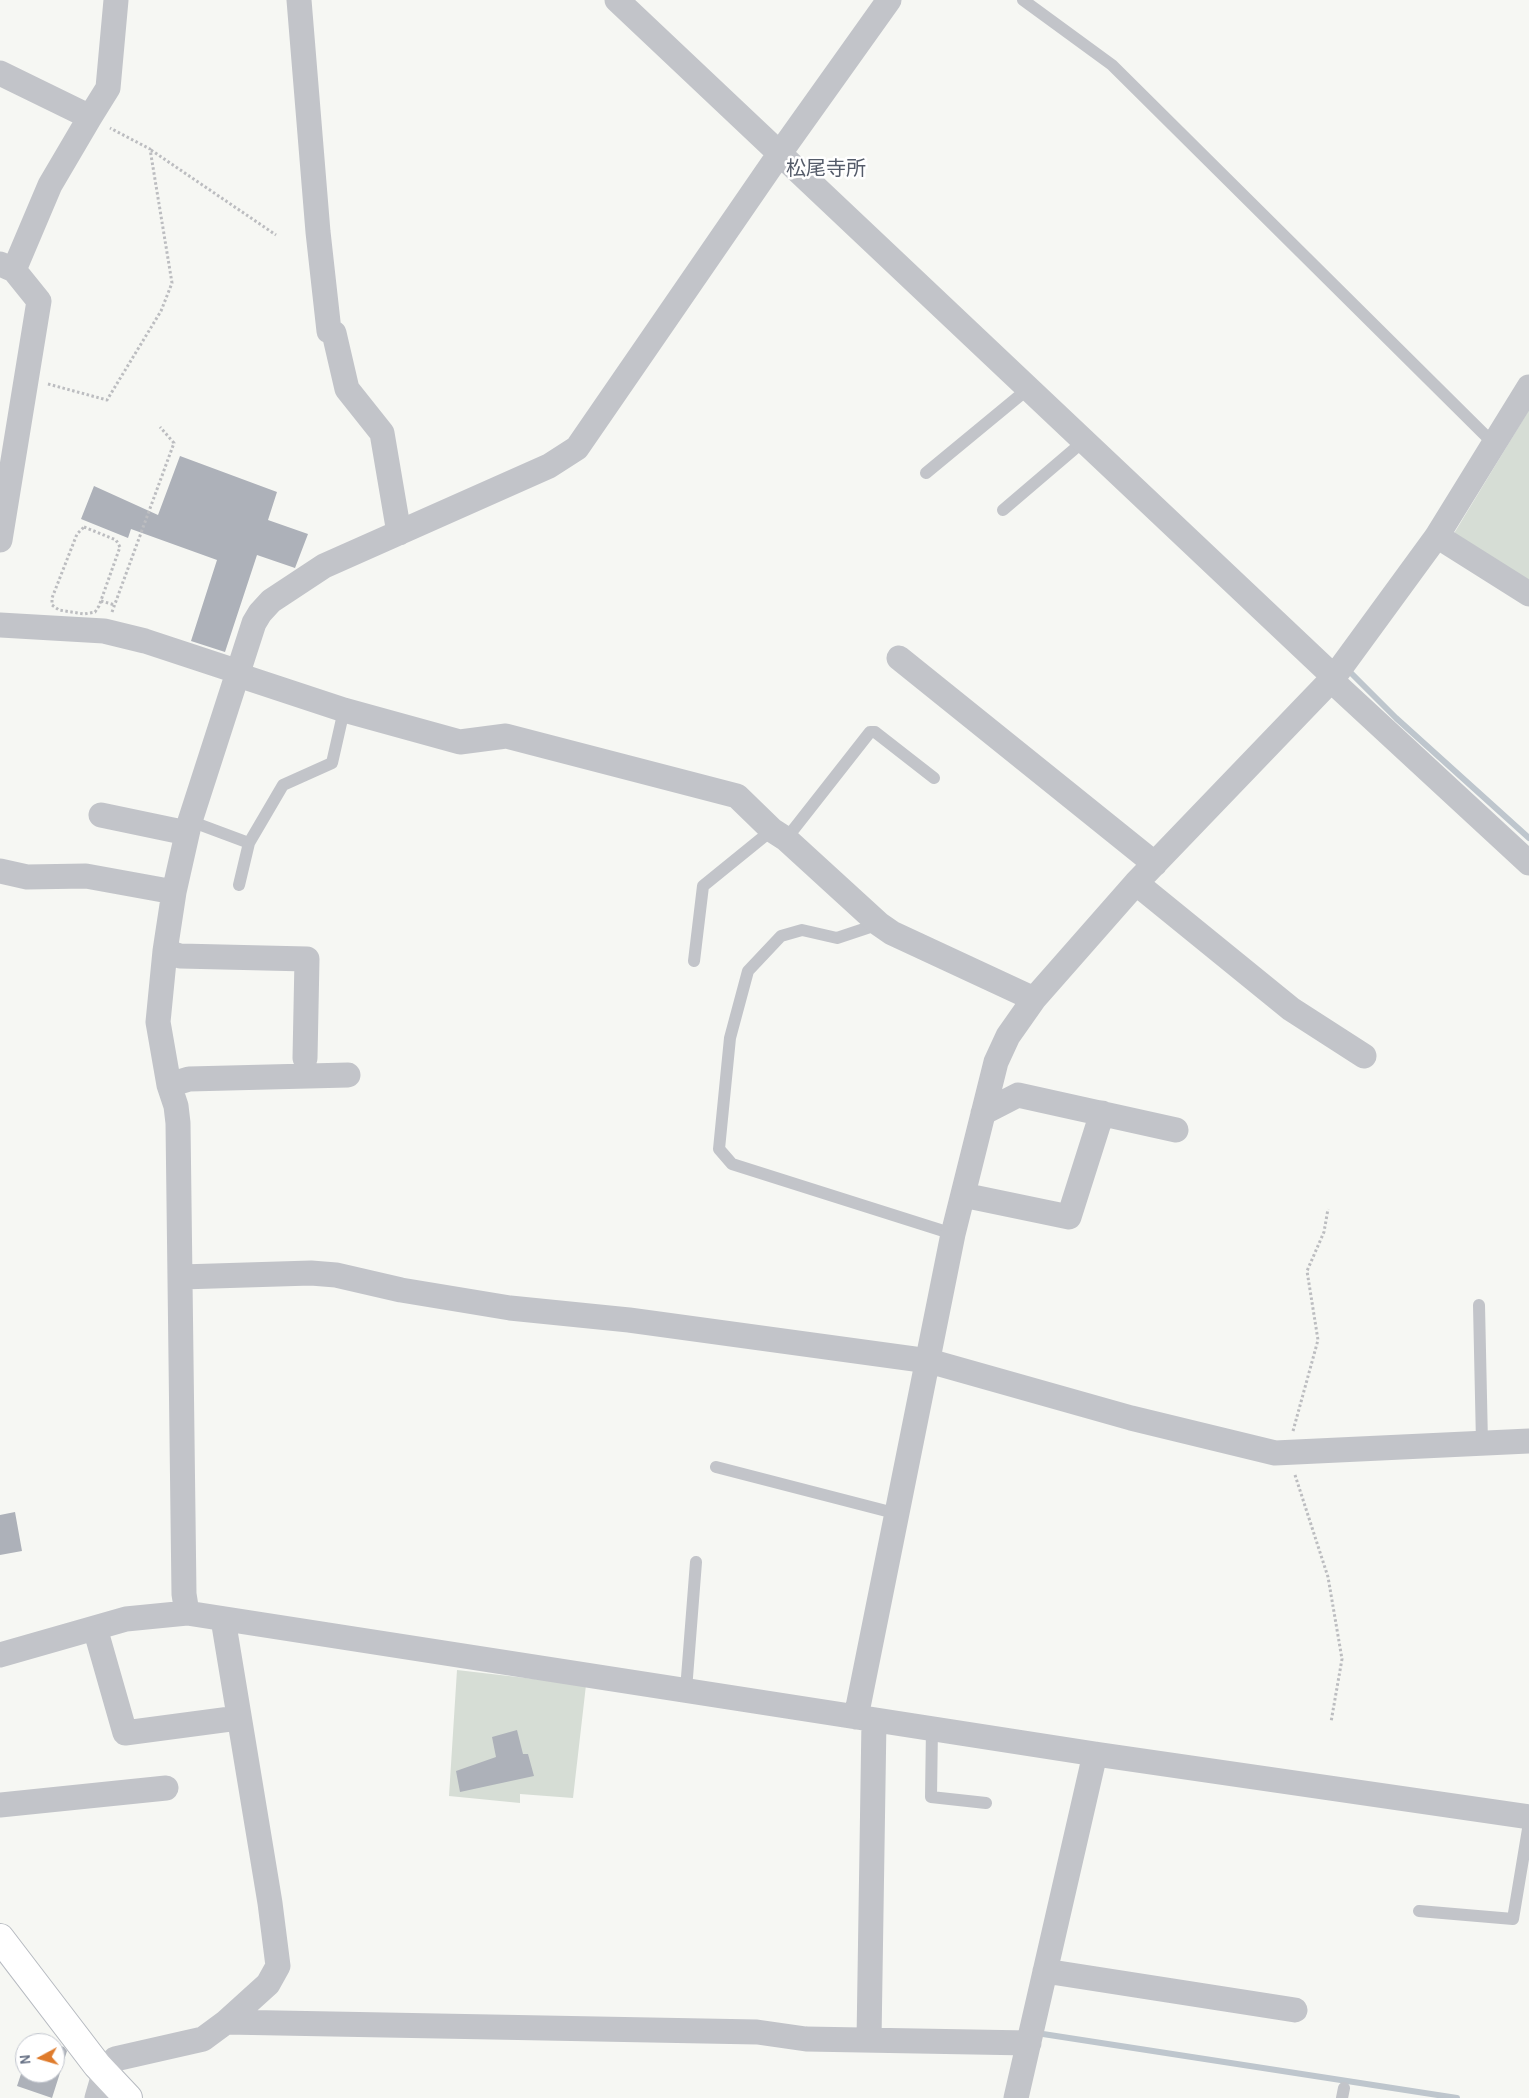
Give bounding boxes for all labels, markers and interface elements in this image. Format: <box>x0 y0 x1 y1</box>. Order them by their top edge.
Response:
district label: 松尾寺所 <box>786 157 866 181</box>
north arrow <box>15 2033 65 2083</box>
text: N <box>19 2054 34 2065</box>

